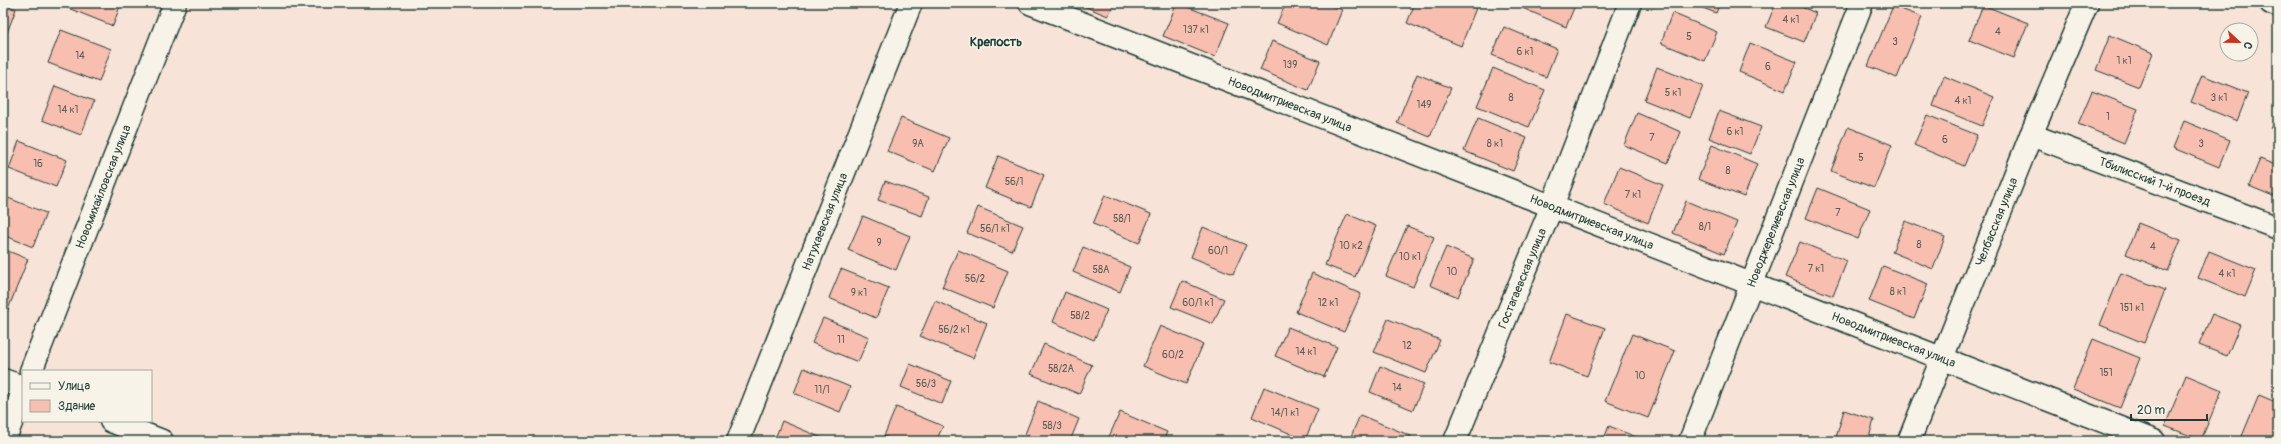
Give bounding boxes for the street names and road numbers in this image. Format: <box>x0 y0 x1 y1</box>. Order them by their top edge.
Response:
street label: Новодмитриевская улица <box>1226 73 1354 135</box>
street label: Новомихайловская улица <box>72 122 134 251</box>
street label: Тбилисский 1-й проезд <box>2097 154 2213 210</box>
street label: Новоджерелиевская улица <box>1744 155 1808 289</box>
street label: Натухаевская улица <box>799 170 851 273</box>
street label: Челбасская улица <box>1972 175 2021 268</box>
street label: Новодмитриевская улица <box>1528 191 1656 253</box>
street label: Гостагаевская улица <box>1495 226 1550 331</box>
street label: Новодмитриевская улица <box>1830 309 1958 371</box>

